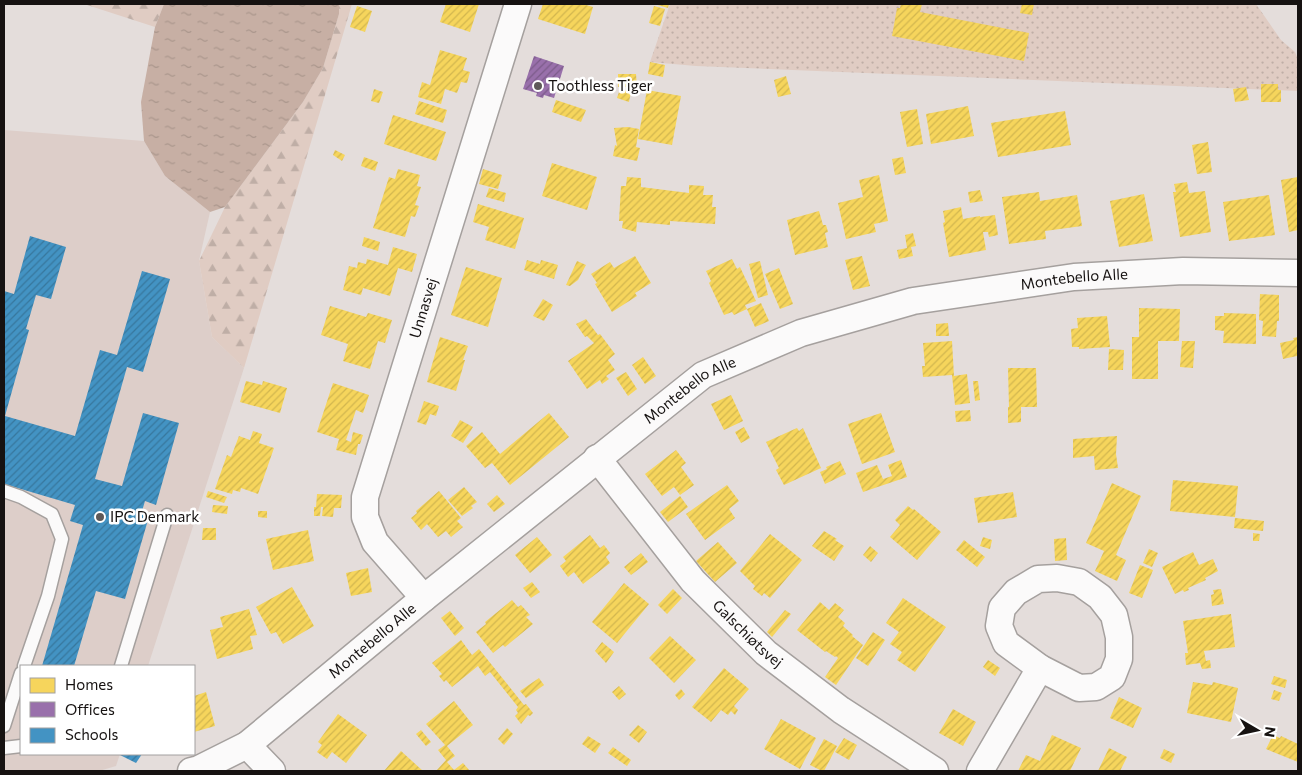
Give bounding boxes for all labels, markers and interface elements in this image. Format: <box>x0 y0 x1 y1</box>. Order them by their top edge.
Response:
place label: Toothless Tiger <box>548 76 653 94</box>
marker: Toothless Tiger <box>532 80 544 92</box>
street label: Montebello Alle <box>1019 264 1128 293</box>
street label: Unnasvej <box>405 276 440 340</box>
street label: Montebello Alle <box>640 352 738 427</box>
place label: IPC Denmark <box>110 507 199 525</box>
marker: IPC Denmark <box>94 511 106 523</box>
street label: Galschiøtsvej <box>709 596 787 671</box>
street label: Montebello Alle <box>325 599 419 681</box>
legend <box>20 665 195 755</box>
text: Homes <box>65 675 113 693</box>
text: Offices <box>65 700 115 718</box>
north arrow <box>1232 705 1282 755</box>
text: Schools <box>65 725 119 743</box>
text: N <box>1261 726 1280 739</box>

